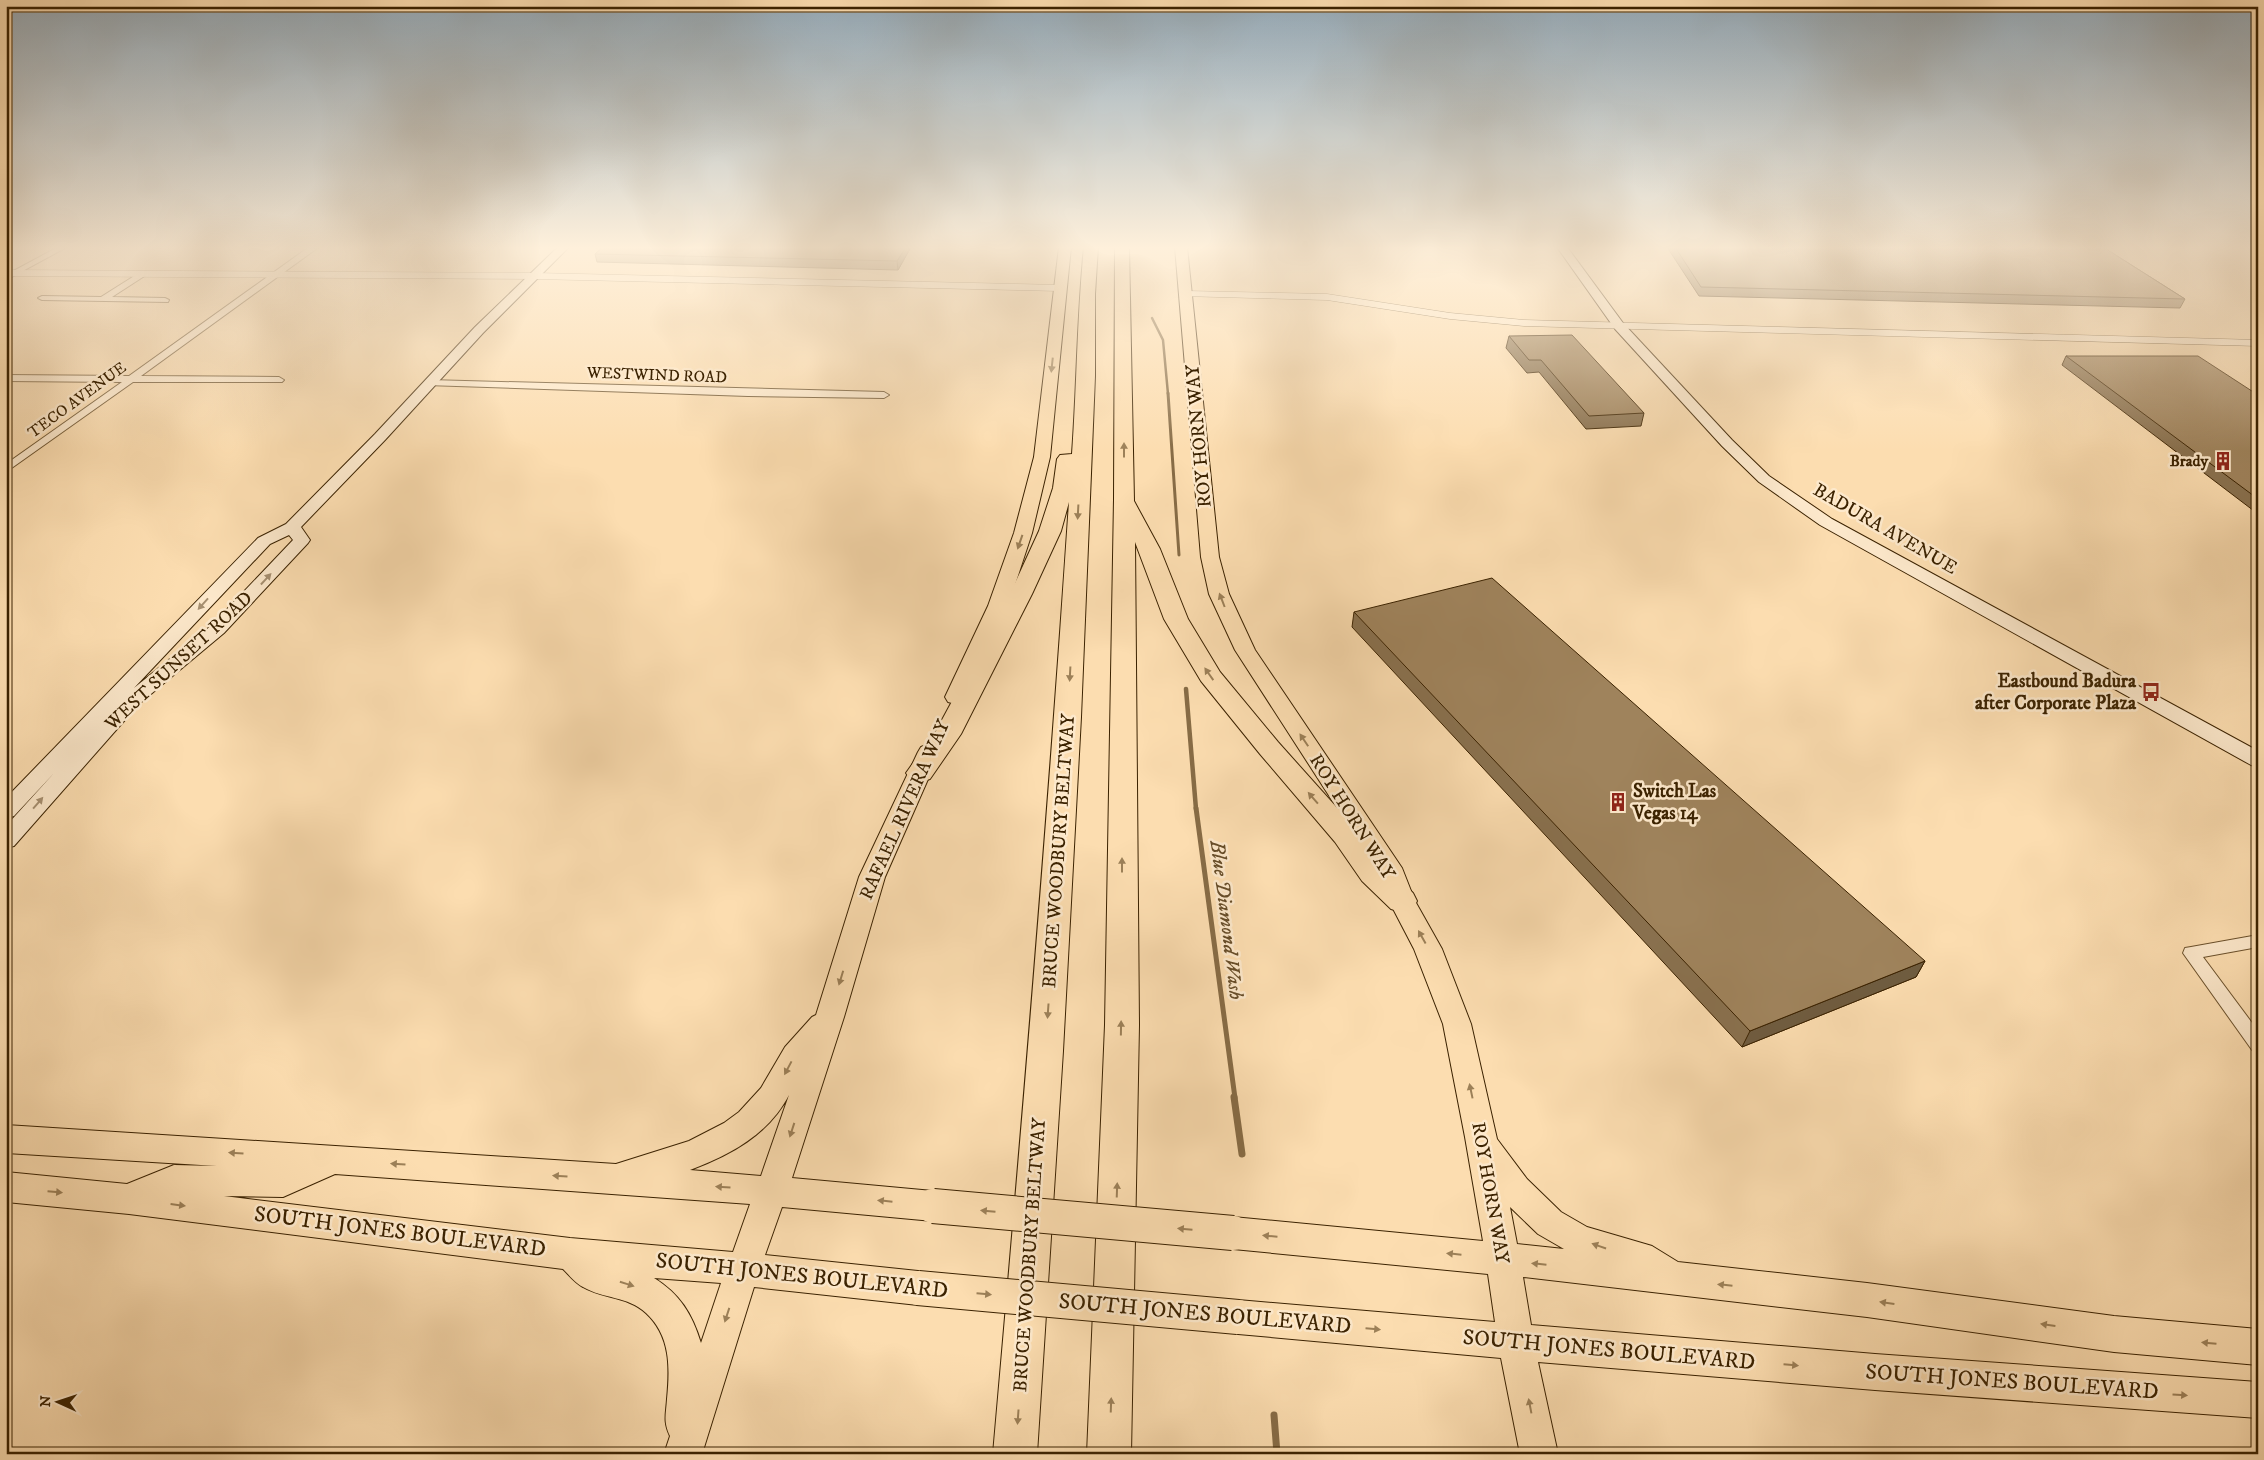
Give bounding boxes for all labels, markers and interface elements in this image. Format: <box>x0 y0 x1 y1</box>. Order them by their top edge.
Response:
one-way arrow <box>1048 357 1056 373</box>
street label: TECO AVENUE <box>24 358 130 442</box>
street label: WESTWIND ROAD <box>586 363 727 387</box>
street label: ROY HORN WAY <box>1181 363 1217 508</box>
one-way arrow <box>1119 442 1127 458</box>
building icon: Brady <box>2212 450 2234 472</box>
place label: Brady <box>2170 451 2208 471</box>
street label: BADURA AVENUE <box>1809 478 1961 580</box>
one-way arrow <box>1074 504 1082 520</box>
one-way arrow <box>1016 534 1024 549</box>
one-way arrow <box>260 573 272 585</box>
street label: WEST SUNSET ROAD <box>100 587 258 736</box>
one-way arrow <box>1218 592 1226 607</box>
one-way arrow <box>197 598 209 610</box>
one-way arrow <box>1066 666 1074 682</box>
one-way arrow <box>1204 667 1214 680</box>
place label: Eastbound Badura after Corporate Plaza <box>1975 670 2137 715</box>
bus stop icon: Eastbound Badura after Corporate Plaza <box>2140 681 2162 703</box>
street label: BRUCE WOODBURY BELTWAY <box>1038 712 1080 989</box>
street label: RAFAEL RIVERA WAY <box>855 716 955 903</box>
one-way arrow <box>1299 733 1309 747</box>
street label: ROY HORN WAY <box>1304 750 1400 885</box>
place label: Switch Las Vegas 14 <box>1632 780 1717 825</box>
building icon: Switch Las Vegas 14 <box>1607 791 1629 813</box>
one-way arrow <box>1307 793 1319 805</box>
one-way arrow <box>33 796 44 809</box>
water label: Blue Diamond Wash <box>1204 838 1248 1001</box>
one-way arrow <box>1118 857 1126 873</box>
one-way arrow <box>1418 930 1426 944</box>
one-way arrow <box>837 971 845 986</box>
one-way arrow <box>1044 1003 1052 1019</box>
one-way arrow <box>1118 1019 1126 1035</box>
one-way arrow <box>784 1061 792 1076</box>
one-way arrow <box>1467 1084 1475 1099</box>
street label: BRUCE WOODBURY BELTWAY <box>1009 1116 1051 1393</box>
street label: ROY HORN WAY <box>1466 1120 1514 1267</box>
one-way arrow <box>788 1122 795 1137</box>
one-way arrow <box>228 1149 244 1157</box>
one-way arrow <box>390 1160 406 1168</box>
one-way arrow <box>552 1172 568 1180</box>
one-way arrow <box>1113 1182 1121 1198</box>
one-way arrow <box>714 1183 730 1191</box>
one-way arrow <box>47 1188 63 1196</box>
one-way arrow <box>876 1197 892 1205</box>
one-way arrow <box>170 1201 186 1209</box>
street label: SOUTH JONES BOULEVARD <box>253 1201 547 1263</box>
one-way arrow <box>980 1207 996 1215</box>
one-way arrow <box>1176 1224 1192 1232</box>
one-way arrow <box>1261 1232 1277 1240</box>
one-way arrow <box>1591 1242 1606 1249</box>
street label: SOUTH JONES BOULEVARD <box>655 1247 949 1305</box>
one-way arrow <box>1446 1250 1462 1258</box>
one-way arrow <box>1531 1259 1547 1267</box>
one-way arrow <box>620 1280 635 1288</box>
one-way arrow <box>1717 1281 1733 1289</box>
street label: SOUTH JONES BOULEVARD <box>1058 1288 1352 1340</box>
one-way arrow <box>976 1290 992 1298</box>
one-way arrow <box>1878 1299 1894 1307</box>
one-way arrow <box>723 1307 730 1322</box>
one-way arrow <box>2039 1321 2055 1329</box>
street label: SOUTH JONES BOULEVARD <box>1462 1324 1756 1376</box>
one-way arrow <box>1366 1325 1382 1333</box>
one-way arrow <box>2201 1339 2217 1347</box>
street label: SOUTH JONES BOULEVARD <box>1865 1358 2159 1406</box>
one-way arrow <box>1783 1361 1799 1369</box>
north arrow <box>32 1378 82 1428</box>
one-way arrow <box>2172 1391 2188 1399</box>
text: N <box>37 1395 55 1408</box>
one-way arrow <box>1107 1397 1115 1413</box>
one-way arrow <box>1526 1398 1534 1413</box>
one-way arrow <box>1013 1410 1021 1426</box>

